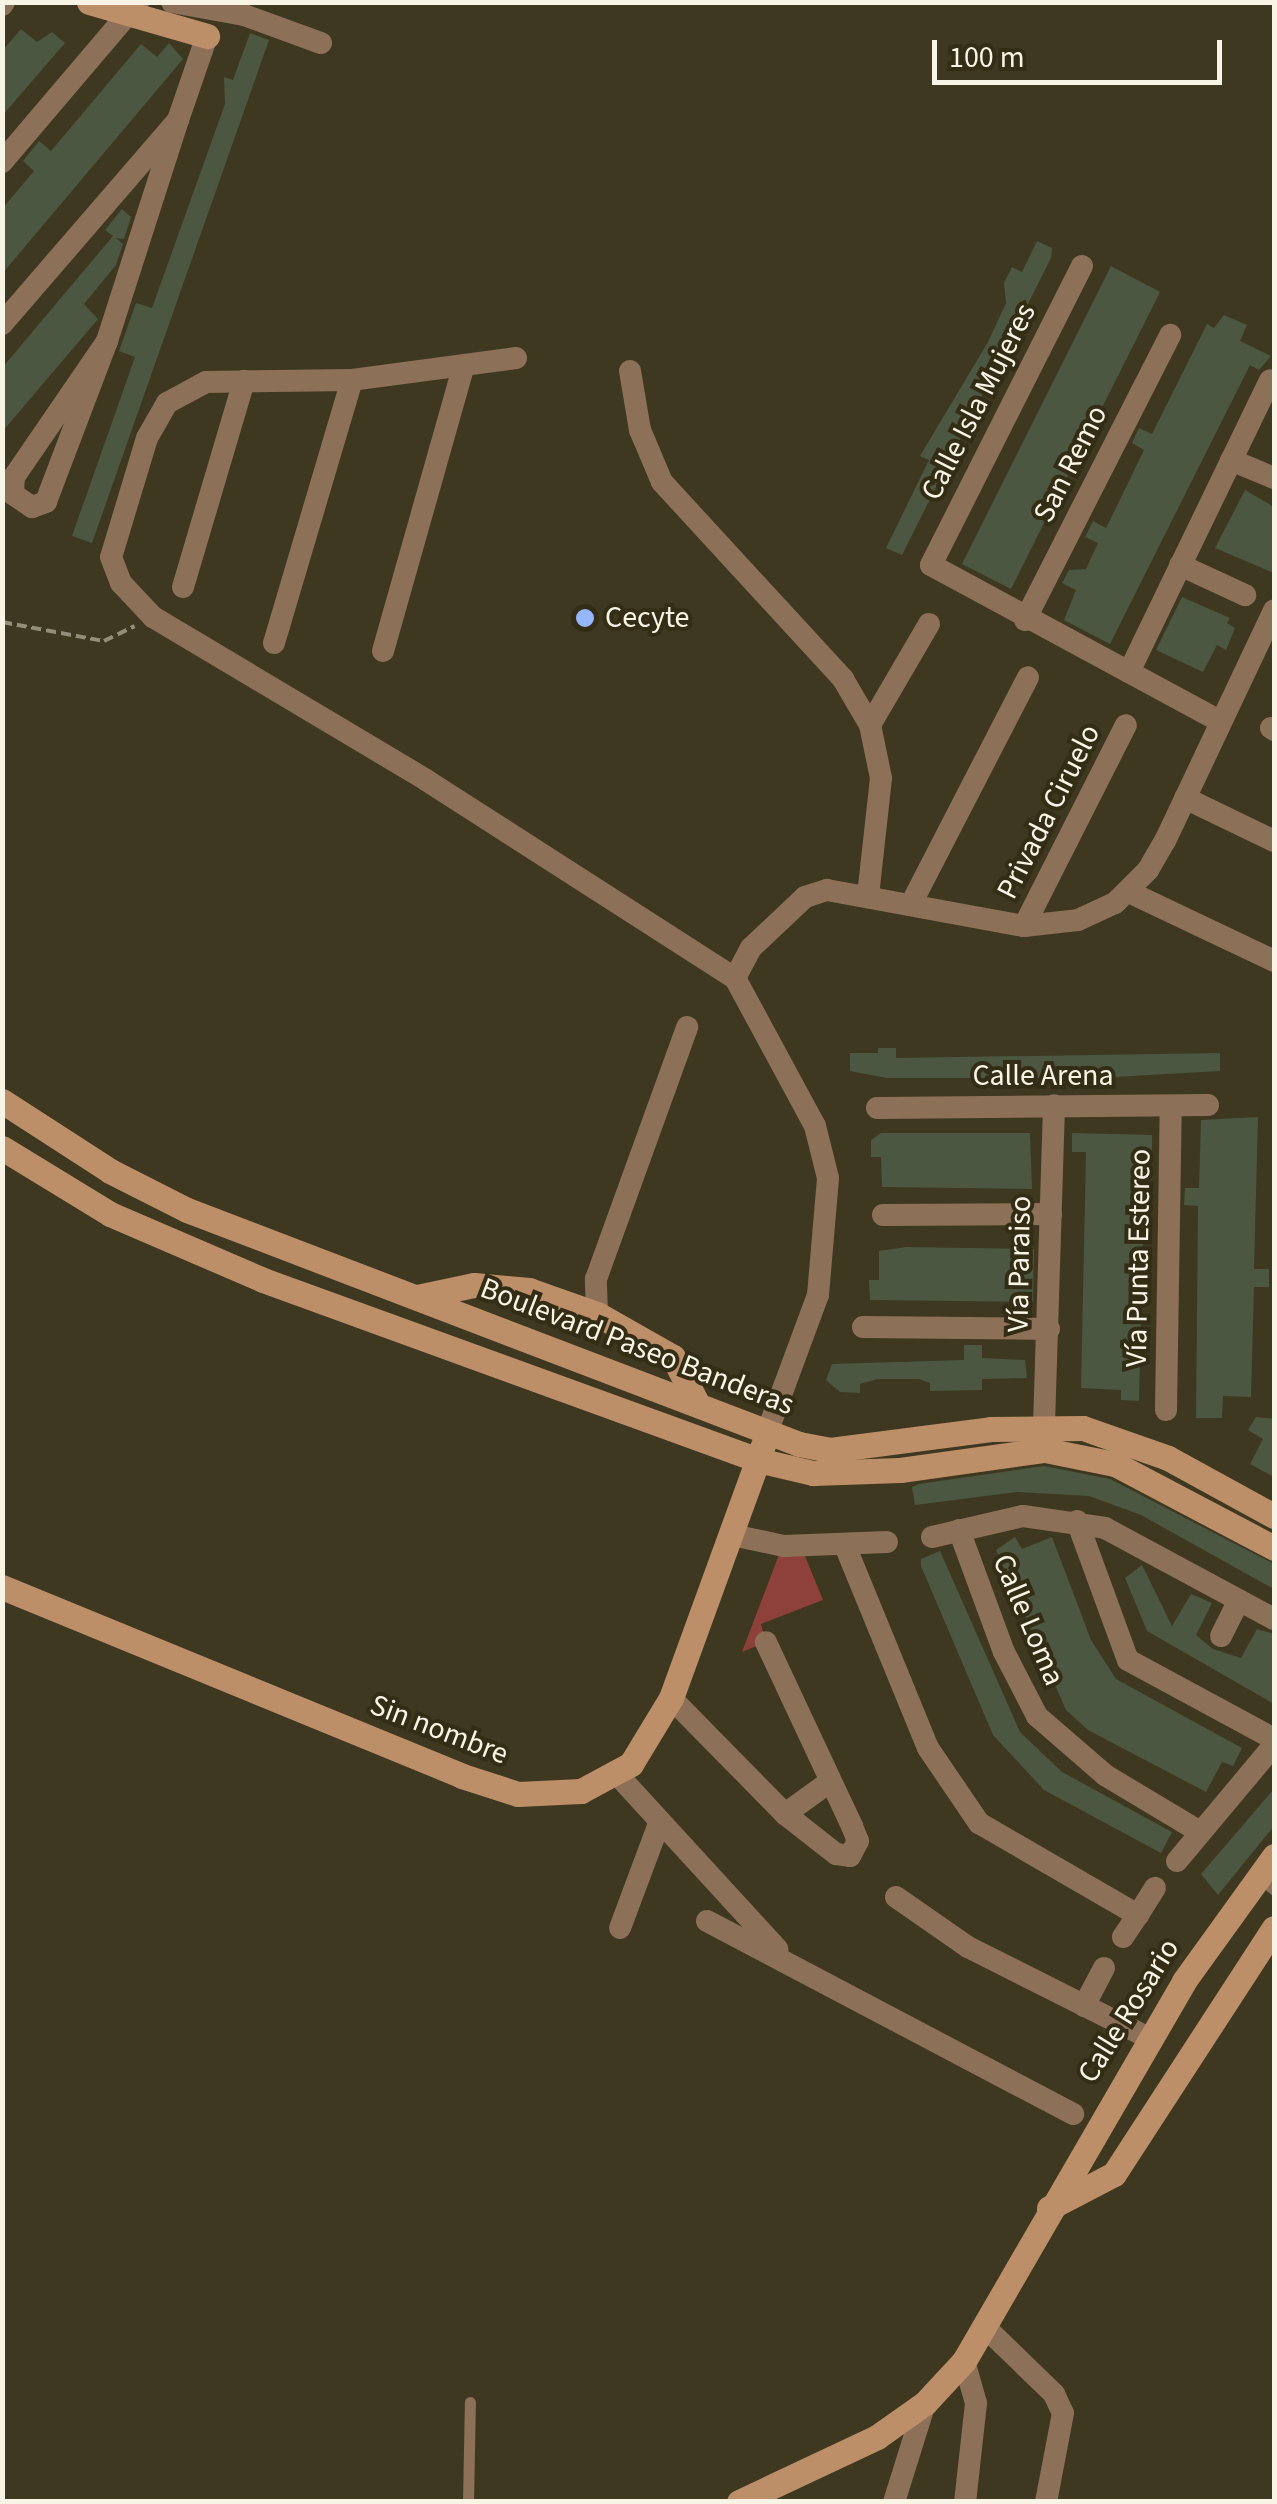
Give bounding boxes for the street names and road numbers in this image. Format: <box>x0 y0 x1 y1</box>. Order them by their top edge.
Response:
street label: Calle Isla Mujeres <box>914 298 1044 506</box>
street label: San Remo <box>1026 400 1116 528</box>
street label: Privada Ciruelo <box>990 719 1108 905</box>
street label: Calle Arena <box>972 1058 1114 1094</box>
street label: Vía Punta Estereo <box>1119 1149 1159 1367</box>
street label: Vía Paraiso <box>1001 1196 1039 1332</box>
street label: Boulevard Paseo Banderas <box>475 1271 799 1423</box>
street label: Calle Loma <box>984 1549 1072 1691</box>
street label: Sin nombre <box>365 1687 513 1773</box>
street label: Calle Rosario <box>1071 1932 1187 2090</box>

